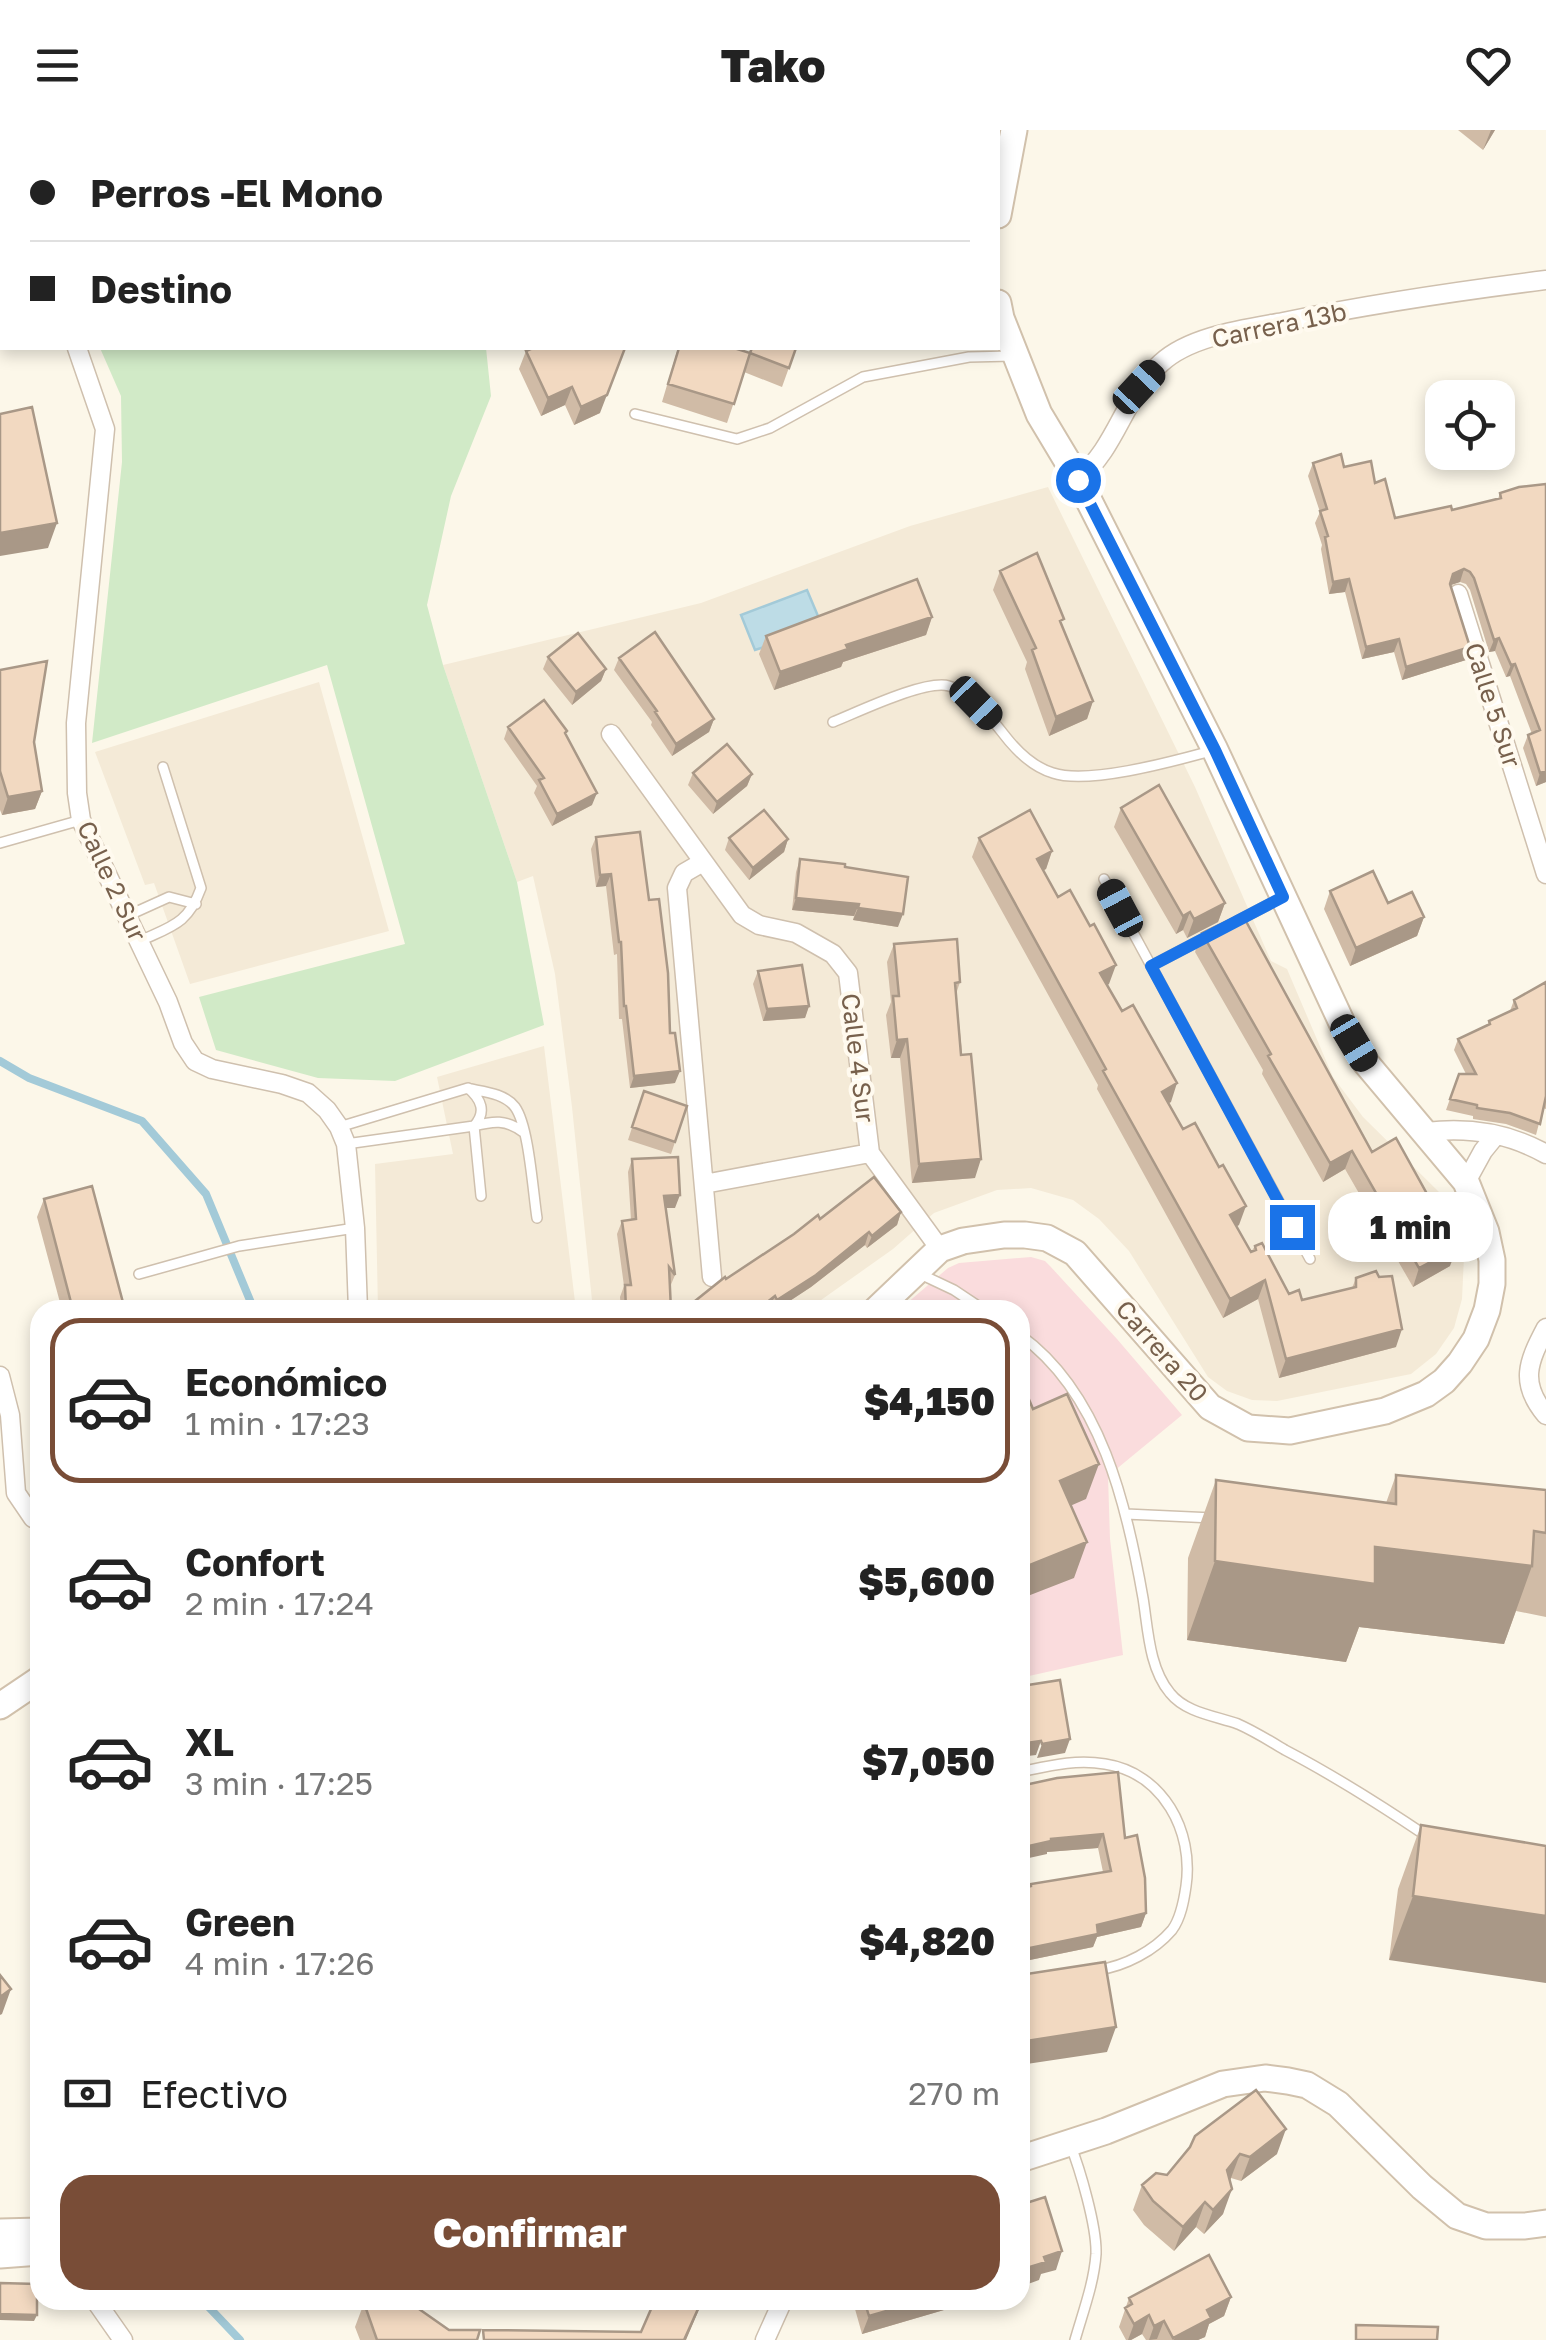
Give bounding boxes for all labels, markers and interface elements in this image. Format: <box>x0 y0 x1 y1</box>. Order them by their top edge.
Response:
icon: menu <box>30 38 85 93</box>
text: Tako <box>721 38 825 92</box>
icon: heart <box>1461 38 1516 93</box>
text: Perros -El Mono <box>90 170 383 215</box>
text: Destino <box>90 266 232 311</box>
street label: Carrera 13b <box>1209 295 1349 354</box>
car <box>1108 355 1170 419</box>
map controls <box>1425 380 1515 470</box>
button: locate <box>1425 380 1515 470</box>
route start <box>1056 458 1101 503</box>
street label: Calle 5 Sur <box>1459 639 1528 771</box>
car <box>944 671 1008 735</box>
street label: Calle 2 Sur <box>71 816 154 946</box>
car <box>1093 874 1147 942</box>
street label: Calle 4 Sur <box>835 992 882 1125</box>
car <box>1326 1010 1382 1076</box>
callout: 1 min <box>1327 1192 1492 1262</box>
route end <box>1270 1205 1315 1250</box>
text: 1 min <box>1370 1208 1451 1246</box>
street label: Carrera 20 <box>1110 1293 1215 1408</box>
icon: car <box>65 1356 155 1446</box>
text: Económico <box>185 1359 387 1404</box>
text: $4,150 <box>864 1378 995 1423</box>
text: 1 min · 17:23 <box>185 1404 370 1442</box>
icon: car <box>65 1536 155 1626</box>
text: Confort <box>185 1539 325 1584</box>
text: $5,600 <box>858 1558 995 1603</box>
text: 2 min · 17:24 <box>185 1584 374 1622</box>
icon: car <box>65 1716 155 1806</box>
text: XL <box>185 1719 234 1764</box>
text: $7,050 <box>862 1738 995 1783</box>
text: 3 min · 17:25 <box>185 1764 373 1802</box>
icon: car <box>65 1896 155 1986</box>
text: Green <box>185 1899 295 1944</box>
text: $4,820 <box>859 1918 995 1963</box>
text: 4 min · 17:26 <box>185 1944 375 1982</box>
icon: cash <box>60 2066 115 2121</box>
text: Efectivo <box>140 2071 288 2116</box>
text: 270 m <box>908 2074 1000 2112</box>
button: Confirmar <box>60 2175 1000 2290</box>

